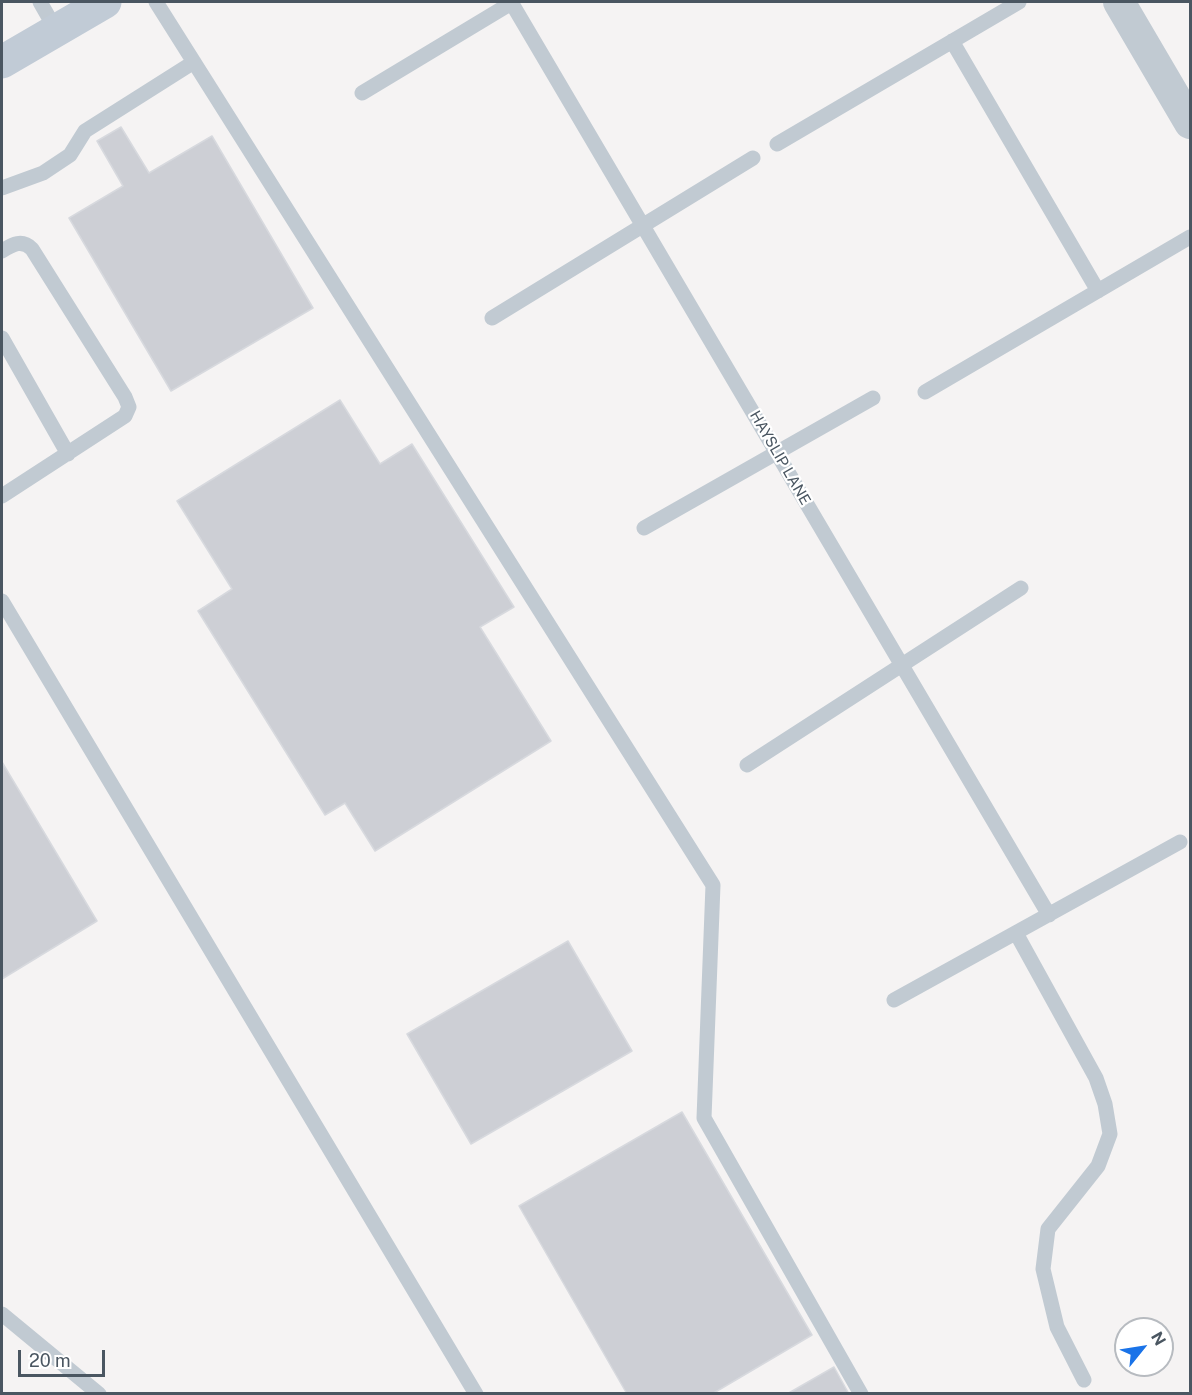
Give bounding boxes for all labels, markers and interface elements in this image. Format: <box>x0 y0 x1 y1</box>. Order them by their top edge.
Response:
street label: HAYSLIP LANE <box>746 408 814 508</box>
north arrow <box>1114 1317 1174 1377</box>
text: N <box>1147 1329 1170 1349</box>
scale bar <box>21 1338 108 1376</box>
text: 20 m <box>29 1350 71 1371</box>

